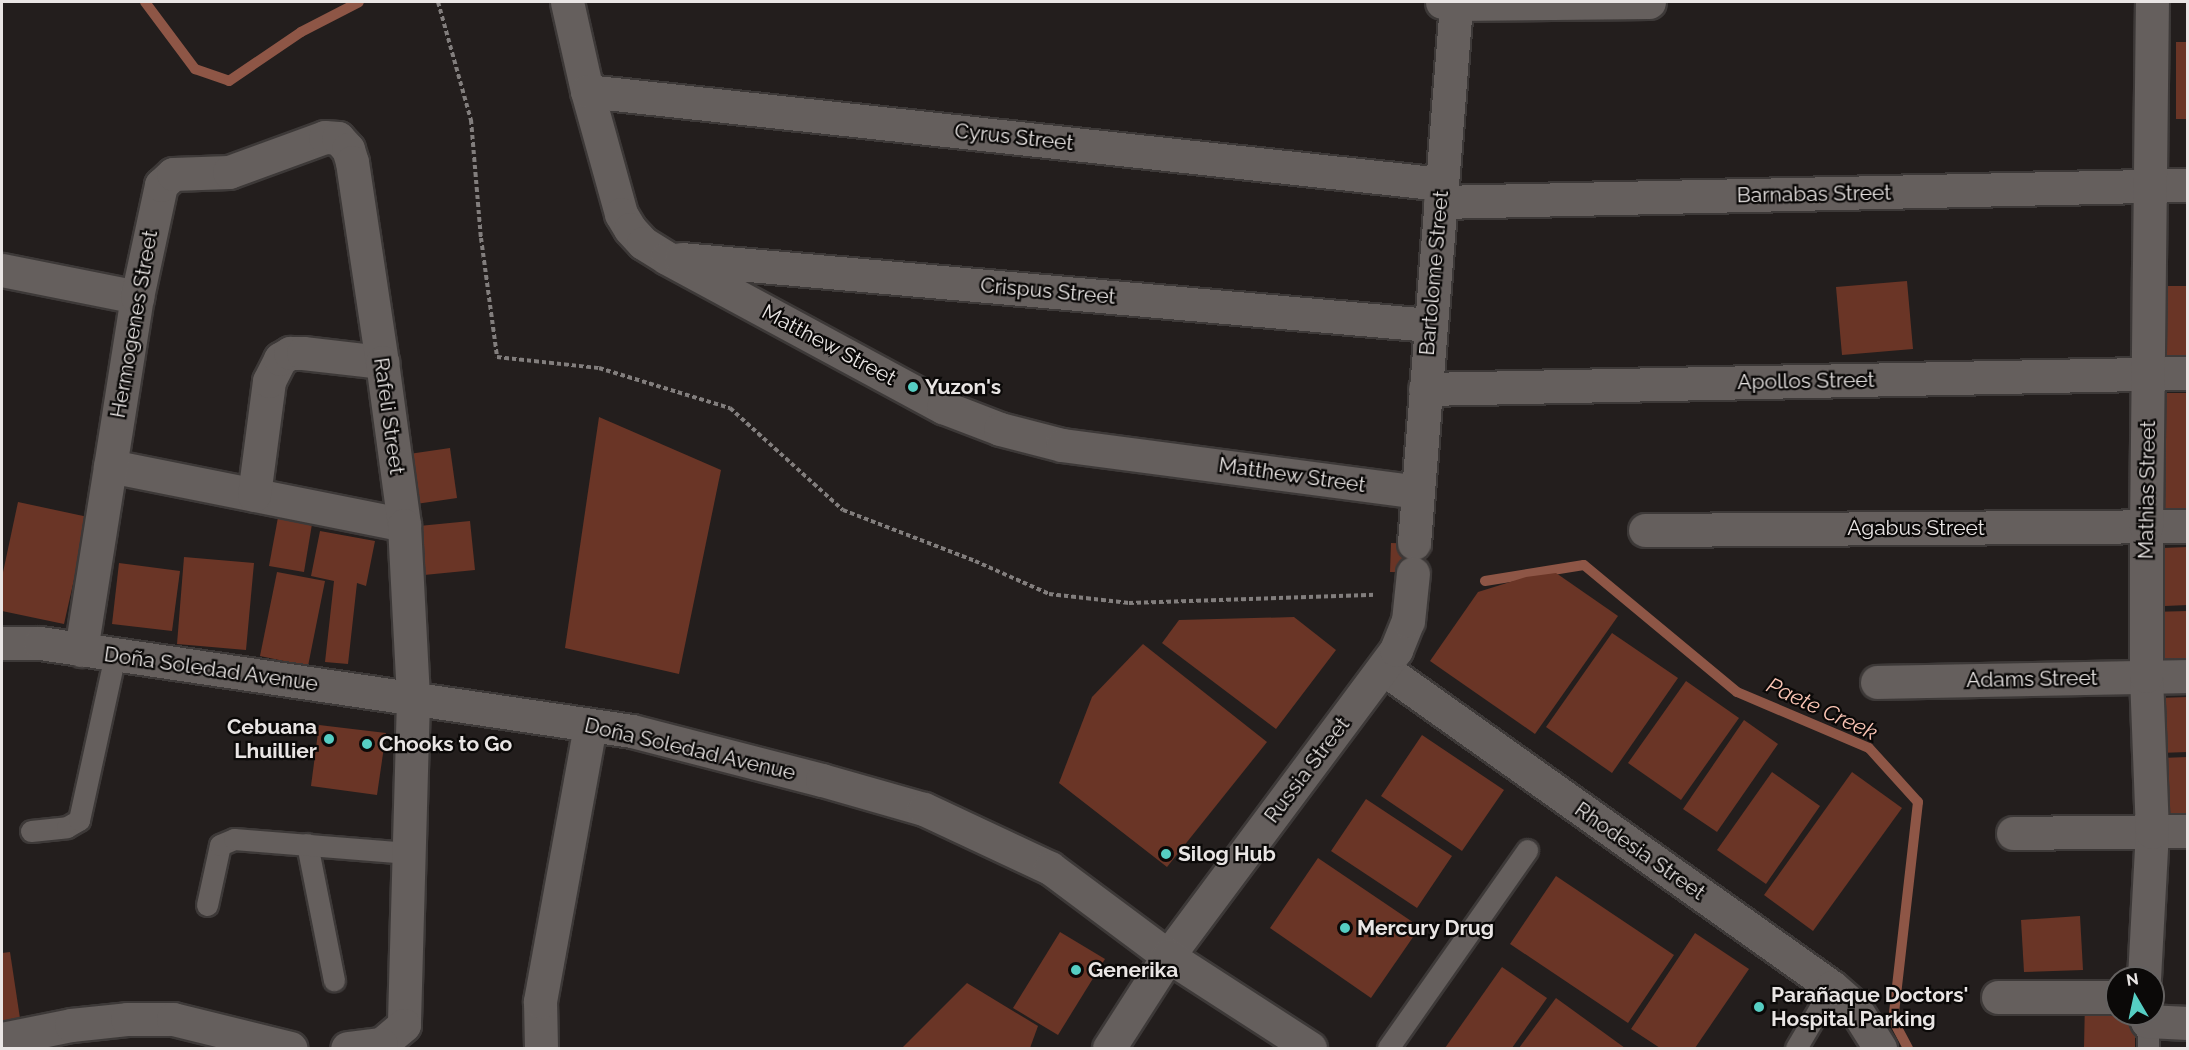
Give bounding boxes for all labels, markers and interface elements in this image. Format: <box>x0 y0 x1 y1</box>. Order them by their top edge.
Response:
street label: Cyrus Street <box>953 118 1075 156</box>
street label: Barnabas Street <box>1736 180 1892 208</box>
street label: Bartolome Street <box>1414 189 1454 357</box>
street label: Hermogenes Street <box>105 228 163 420</box>
street label: Crispus Street <box>979 273 1117 309</box>
street label: Matthew Street <box>757 299 901 391</box>
street label: Rafeli Street <box>368 356 410 476</box>
street label: Apollos Street <box>1737 367 1875 395</box>
place label: Yuzon's <box>925 374 1001 400</box>
marker: Yuzon's <box>906 380 920 394</box>
street label: Mathias Street <box>2133 420 2161 560</box>
street label: Matthew Street <box>1217 452 1367 498</box>
street label: Agabus Street <box>1847 515 1985 541</box>
street label: Doña Soledad Avenue <box>102 641 320 697</box>
street label: Adams Street <box>1966 665 2098 693</box>
water label: Paete Creek <box>1762 672 1882 746</box>
street label: Doña Soledad Avenue <box>582 712 798 786</box>
street label: Russia Street <box>1259 712 1355 828</box>
place label: Cebuana Lhuillier <box>227 714 317 764</box>
place label: Chooks to Go <box>379 731 512 757</box>
marker: Cebuana Lhuillier <box>322 732 336 746</box>
marker: Chooks to Go <box>360 737 374 751</box>
street label: Rhodesia Street <box>1570 797 1710 905</box>
place label: Silog Hub <box>1178 841 1276 867</box>
marker: Silog Hub <box>1159 847 1173 861</box>
place label: Mercury Drug <box>1357 915 1494 941</box>
marker: Mercury Drug <box>1338 921 1352 935</box>
place label: Generika <box>1088 957 1178 983</box>
marker: Generika <box>1069 963 1083 977</box>
north arrow <box>2105 966 2165 1026</box>
text: N <box>2125 969 2140 990</box>
place label: Parañaque Doctors' Hospital Parking <box>1771 982 1968 1032</box>
marker: Parañaque Doctors' Hospital Parking <box>1752 1000 1766 1014</box>

